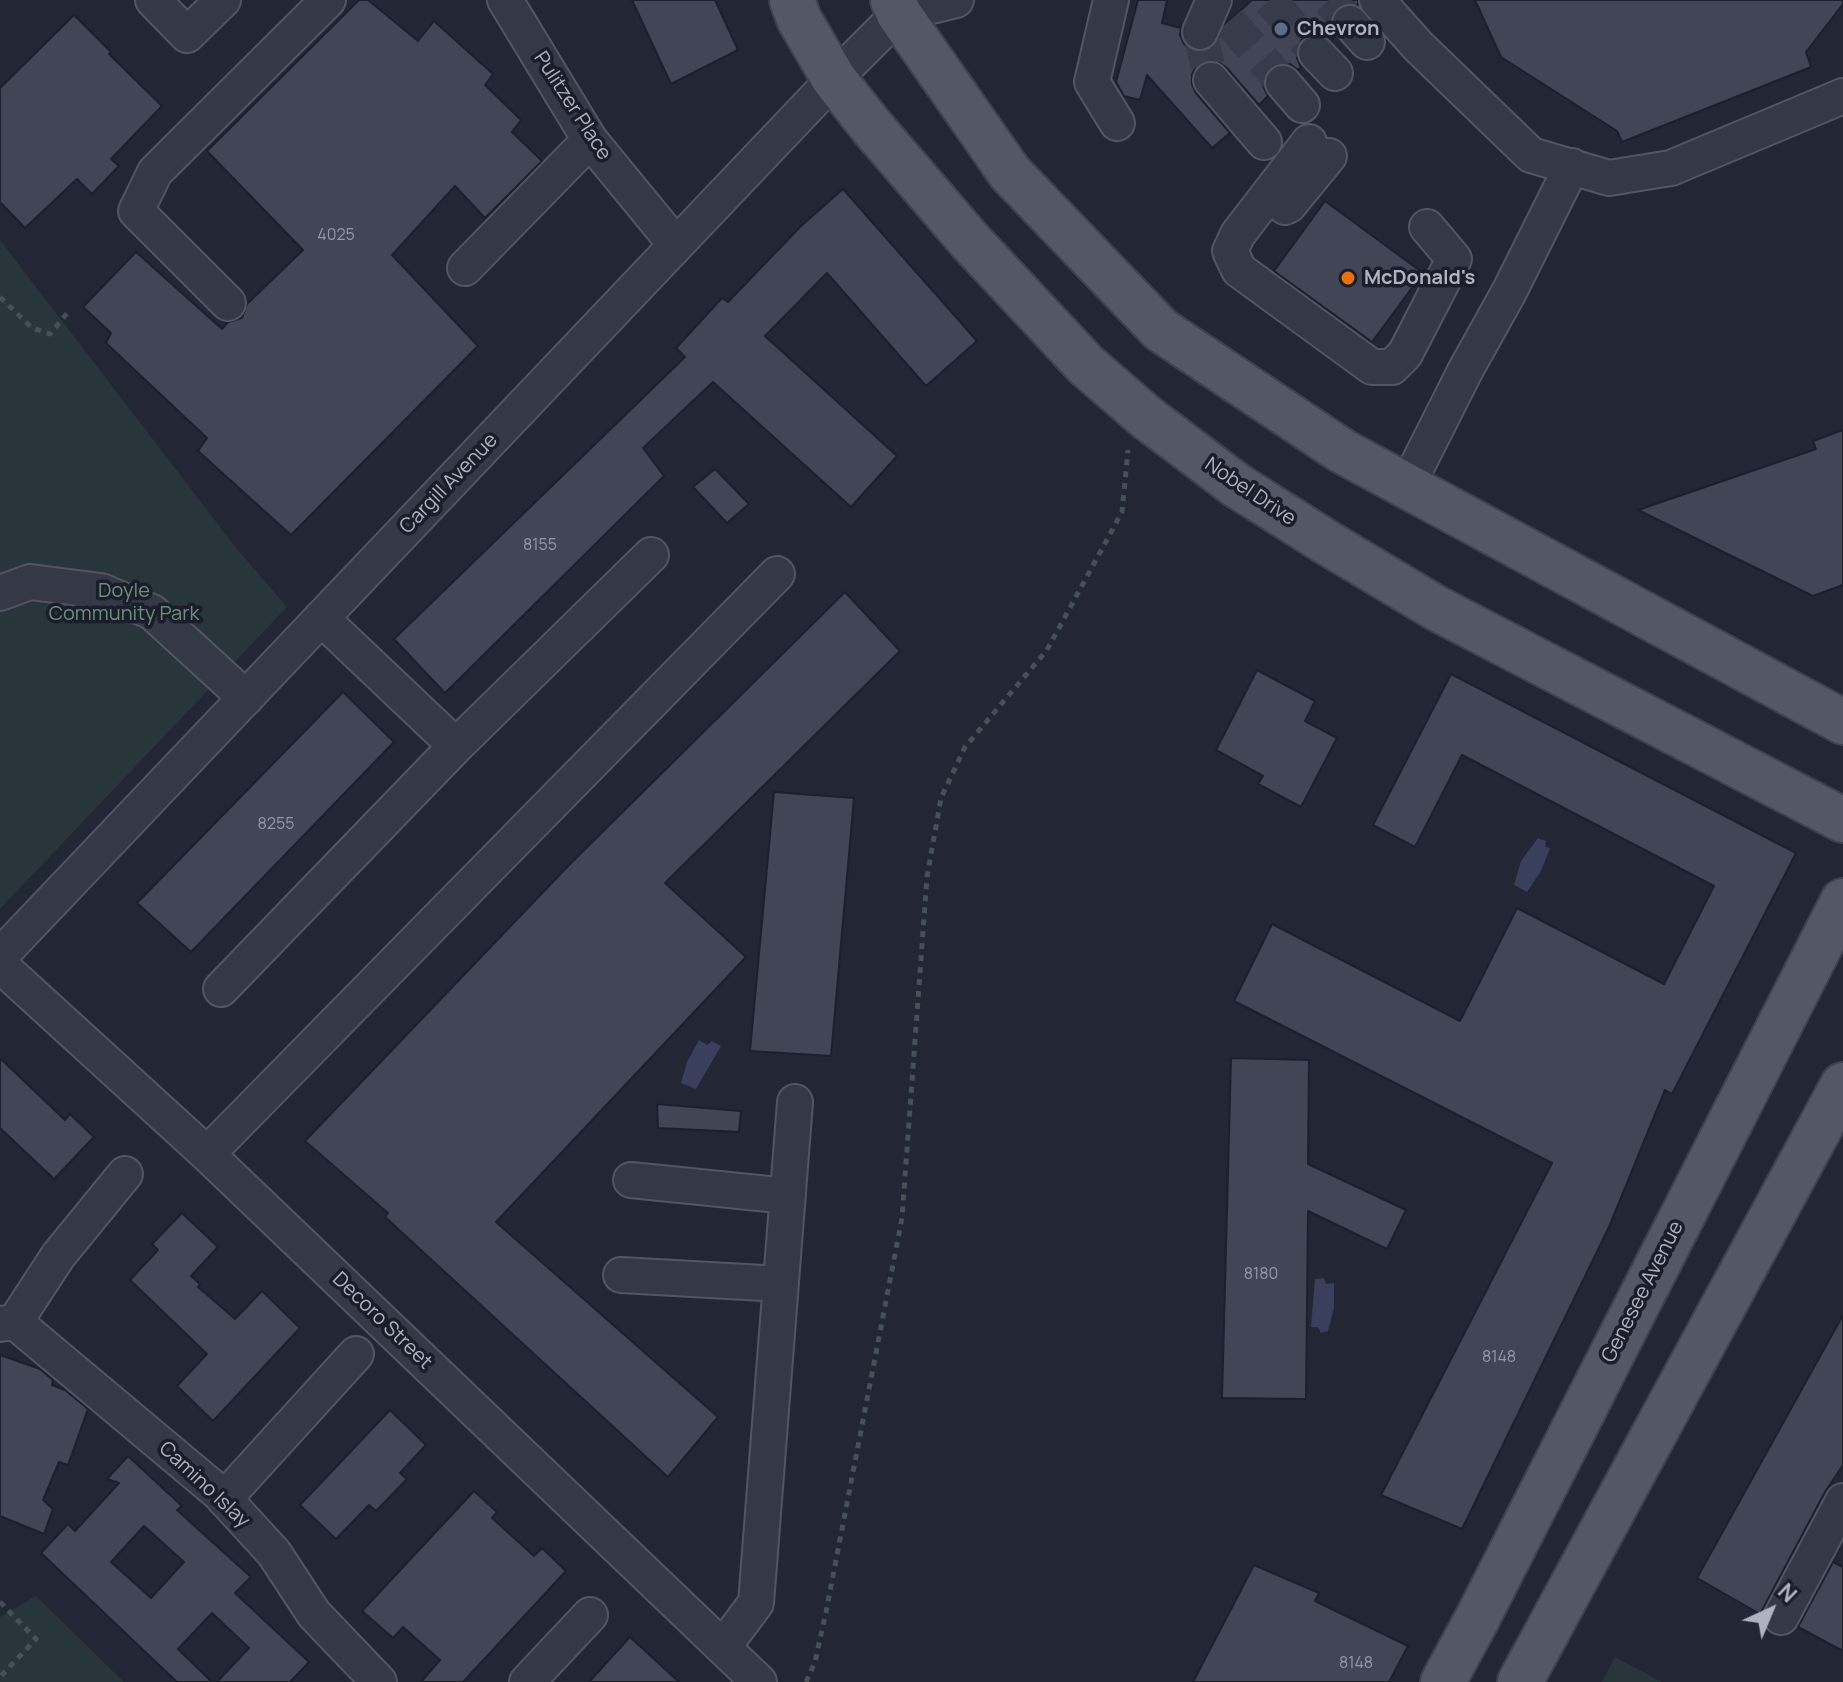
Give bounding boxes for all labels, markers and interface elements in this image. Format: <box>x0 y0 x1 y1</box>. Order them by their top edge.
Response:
place label: Chevron <box>1297 17 1380 41</box>
marker: Chevron <box>1272 20 1290 38</box>
street label: Pulitzer Place <box>528 47 616 165</box>
house number: 4025 <box>317 226 355 246</box>
place label: McDonald's <box>1364 266 1475 290</box>
marker: McDonald's <box>1339 269 1357 287</box>
street label: Cargill Avenue <box>395 429 503 539</box>
street label: Nobel Drive <box>1200 453 1300 531</box>
house number: 8155 <box>523 536 557 556</box>
park label: Doyle Community Park <box>49 579 199 626</box>
house number: 8255 <box>258 815 294 835</box>
street label: Genesee Avenue <box>1597 1217 1689 1367</box>
house number: 8180 <box>1244 1265 1278 1285</box>
street label: Decoro Street <box>327 1267 437 1375</box>
house number: 8148 <box>1482 1348 1516 1368</box>
street label: Camino Islay <box>154 1437 254 1533</box>
north arrow <box>1731 1570 1811 1650</box>
text: N <box>1772 1576 1804 1609</box>
house number: 8148 <box>1339 1654 1373 1674</box>

